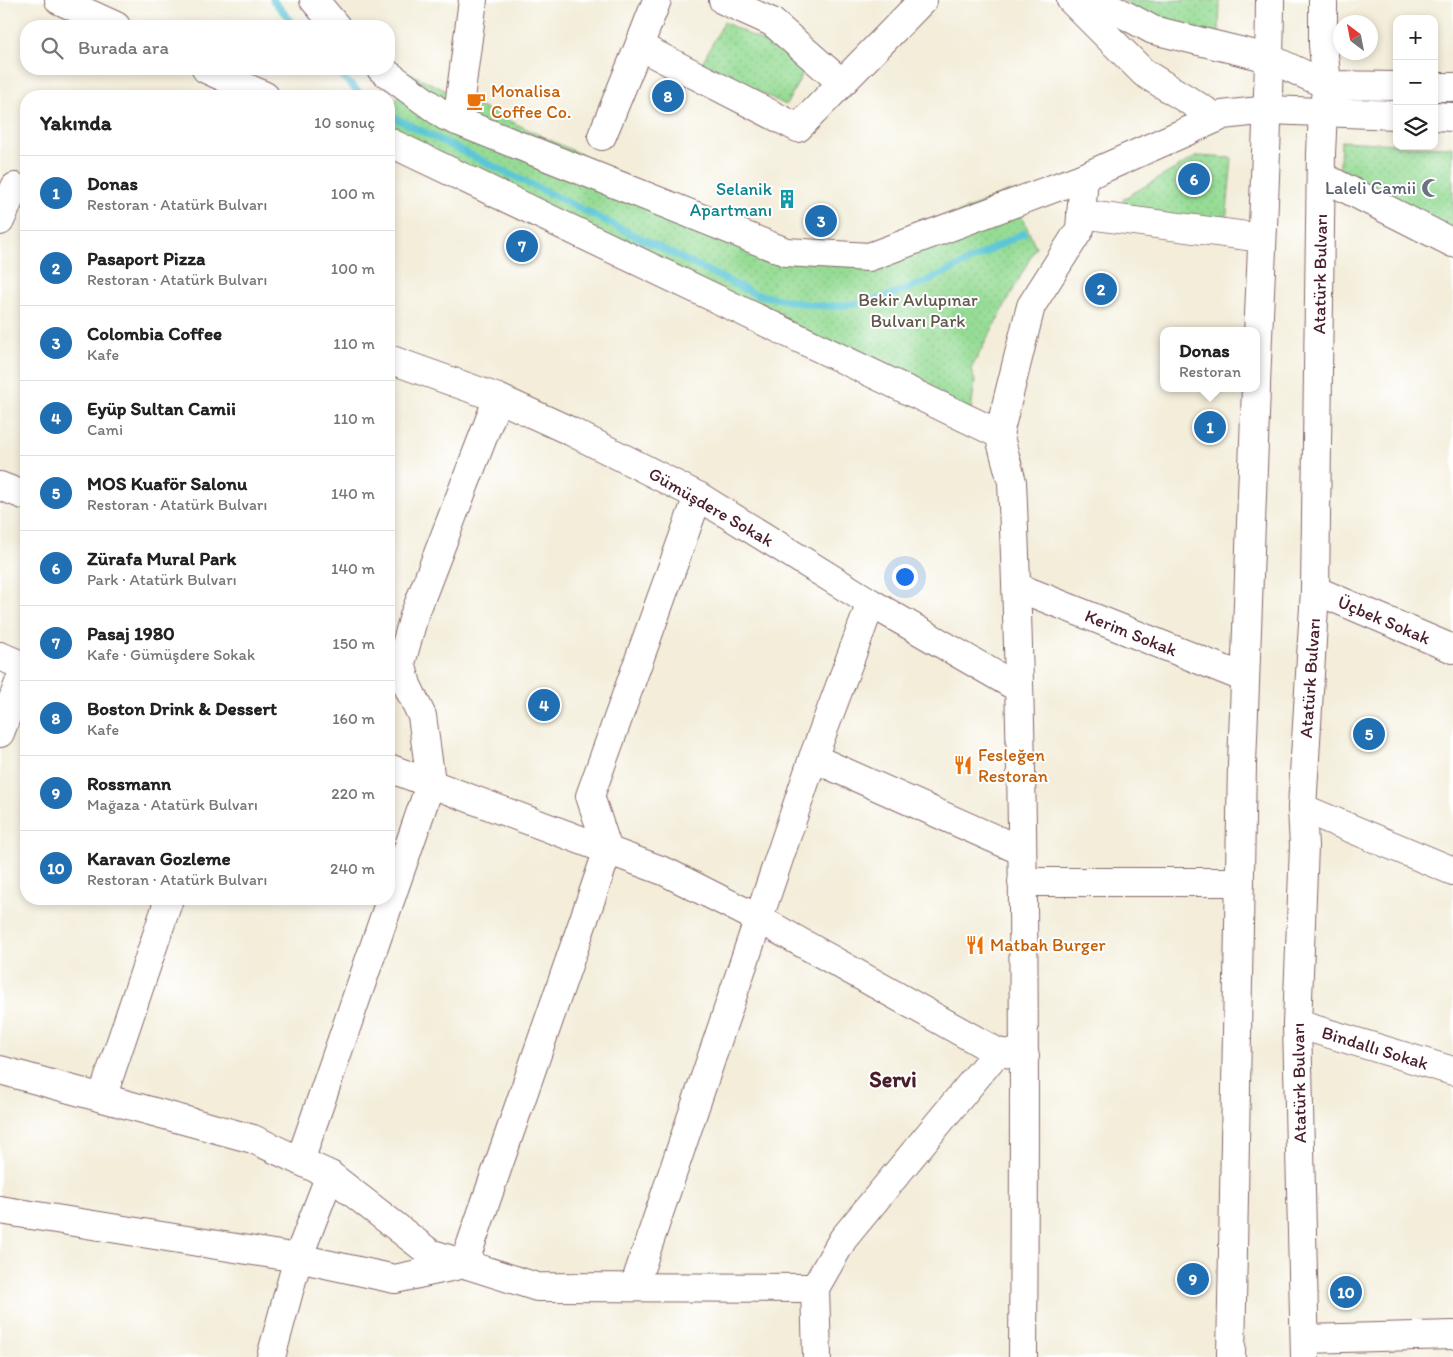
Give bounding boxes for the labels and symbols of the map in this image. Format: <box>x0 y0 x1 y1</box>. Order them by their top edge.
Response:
north arrow <box>1333 15 1378 60</box>
pin: 8 <box>652 77 684 115</box>
place label: Monalisa Coffee Co. <box>491 80 571 123</box>
cafe icon: Monalisa Coffee Co. <box>465 90 487 112</box>
pin: 6 <box>1178 160 1210 198</box>
place label: Laleli Camii <box>1325 177 1416 199</box>
mosque icon: Laleli Camii <box>1420 177 1442 199</box>
place label: Selanik Apartmanı <box>690 178 773 221</box>
building icon: Selanik Apartmanı <box>776 188 798 210</box>
pin: 3 <box>805 202 837 240</box>
street label: Atatürk Bulvarı <box>1308 214 1332 334</box>
pin: 7 <box>506 227 538 265</box>
pin: 2 <box>1085 270 1117 308</box>
park label: Bekir Avlupınar Bulvarı Park <box>858 289 978 332</box>
pin: 1 <box>1194 408 1226 446</box>
street label: Gümüşdere Sokak <box>645 462 777 552</box>
your location <box>892 564 918 590</box>
street label: Üçbek Sokak <box>1334 591 1434 650</box>
street label: Kerim Sokak <box>1082 605 1181 662</box>
street label: Atatürk Bulvarı <box>1295 617 1325 739</box>
pin: 4 <box>528 686 560 724</box>
pin: 5 <box>1353 715 1385 753</box>
place label: Fesleğen Restoran <box>978 744 1048 787</box>
restaurant icon: Fesleğen Restoran <box>952 754 974 776</box>
restaurant icon: Matbah Burger <box>964 934 986 956</box>
place label: Matbah Burger <box>990 934 1107 956</box>
street label: Bindallı Sokak <box>1319 1021 1431 1075</box>
street label: Atatürk Bulvarı <box>1287 1023 1311 1143</box>
district label: Servi <box>869 1066 917 1093</box>
pin: 9 <box>1177 1260 1209 1298</box>
pin: 10 <box>1330 1273 1362 1311</box>

